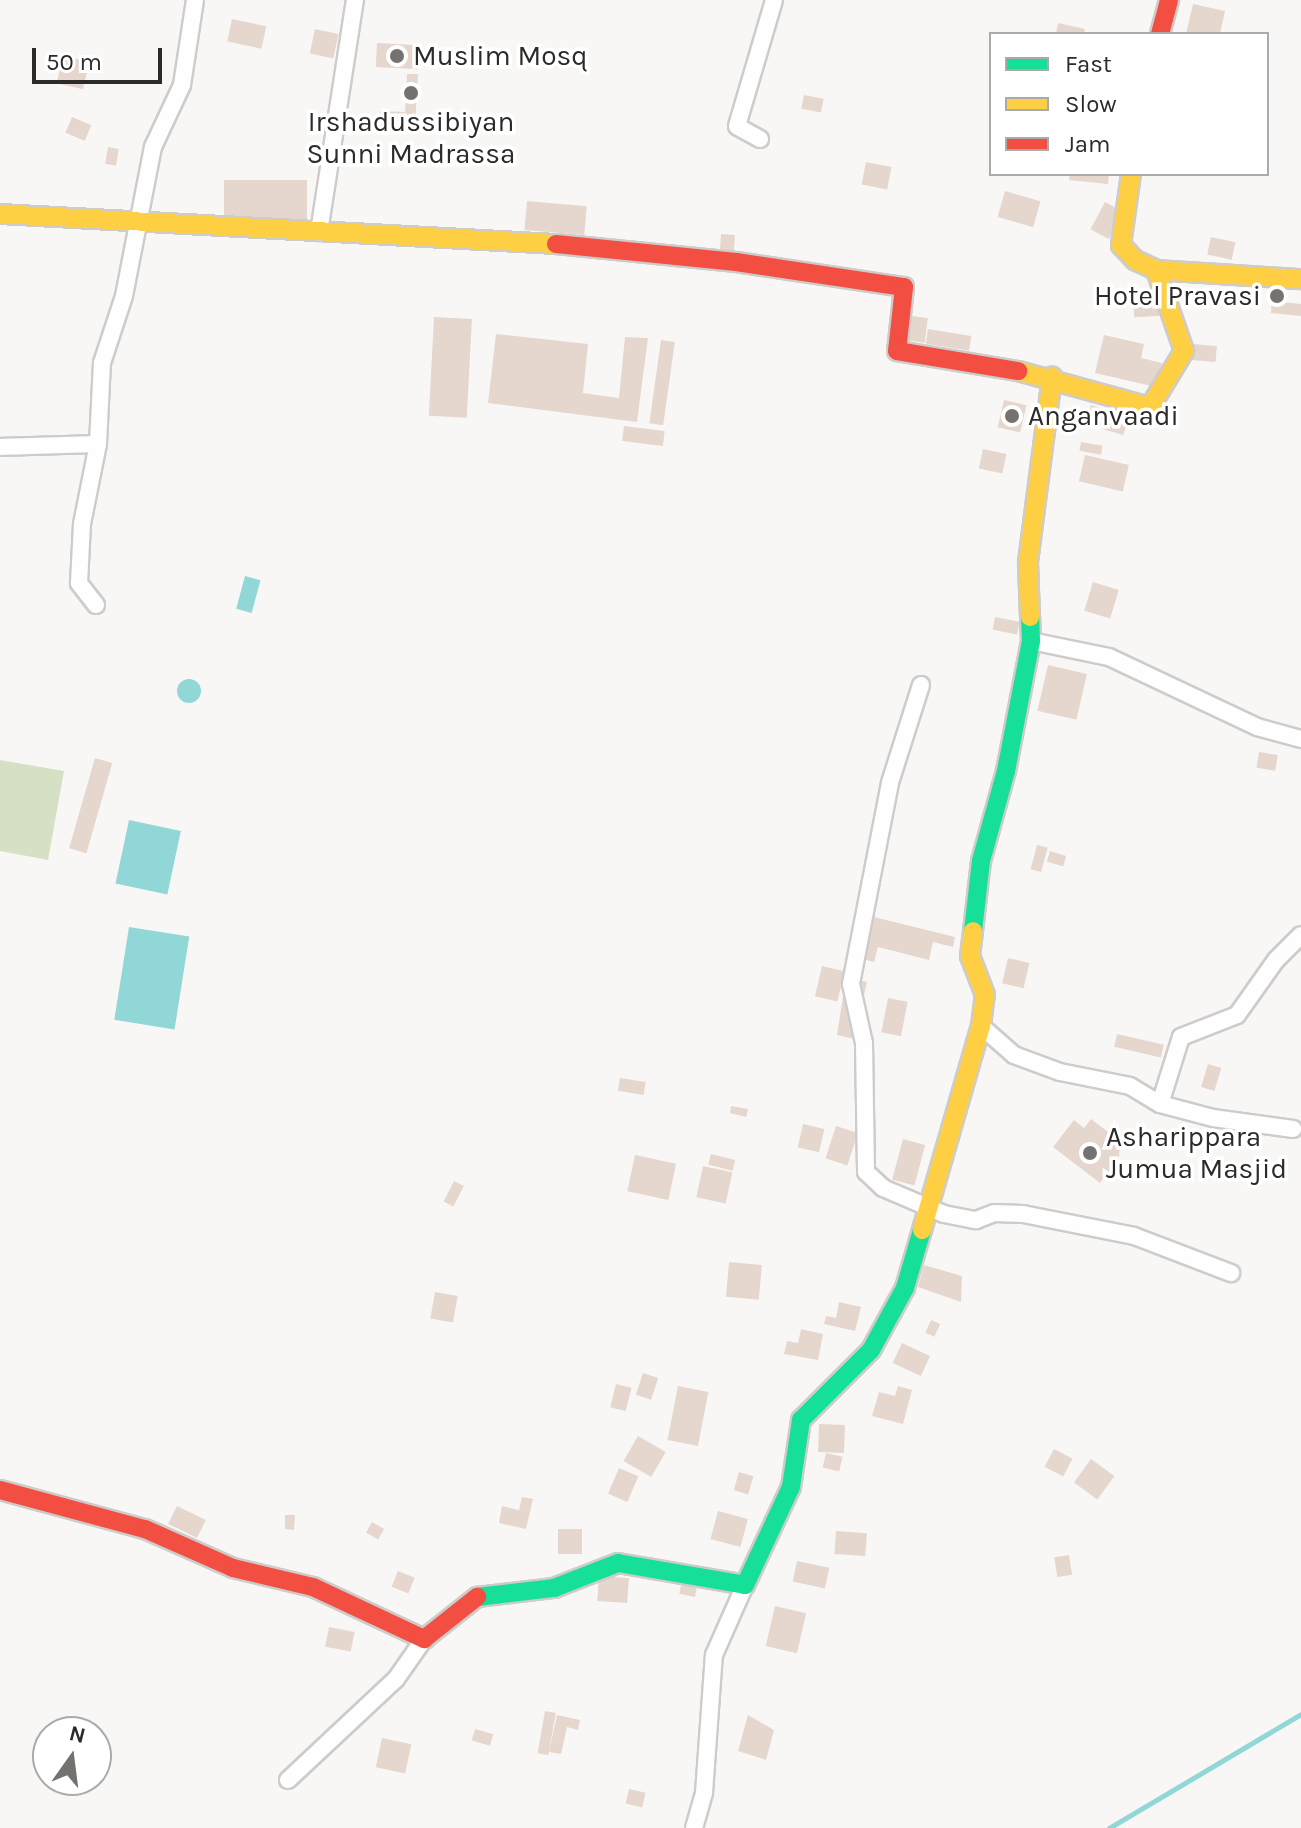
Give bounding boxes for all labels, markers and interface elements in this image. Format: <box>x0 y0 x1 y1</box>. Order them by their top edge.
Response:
scale bar <box>36 32 166 82</box>
legend <box>989 32 1269 176</box>
place label: Muslim Mosq <box>413 39 588 73</box>
marker: Muslim Mosq <box>388 47 406 65</box>
text: 50 m <box>46 48 102 76</box>
text: Fast <box>1065 50 1112 78</box>
marker: Irshadussibiyan Sunni Madrassa <box>402 84 420 102</box>
text: Slow <box>1065 90 1117 118</box>
place label: Irshadussibiyan Sunni Madrassa <box>307 105 515 171</box>
text: Jam <box>1065 130 1110 158</box>
place label: Hotel Pravasi <box>1094 279 1261 313</box>
marker: Hotel Pravasi <box>1268 287 1286 305</box>
place label: Anganvaadi <box>1028 399 1179 433</box>
marker: Anganvaadi <box>1003 407 1021 425</box>
place label: Asharippara Jumua Masjid <box>1106 1120 1287 1186</box>
marker: Asharippara Jumua Masjid <box>1081 1144 1099 1162</box>
north arrow <box>32 1716 112 1796</box>
text: N <box>67 1720 88 1749</box>

